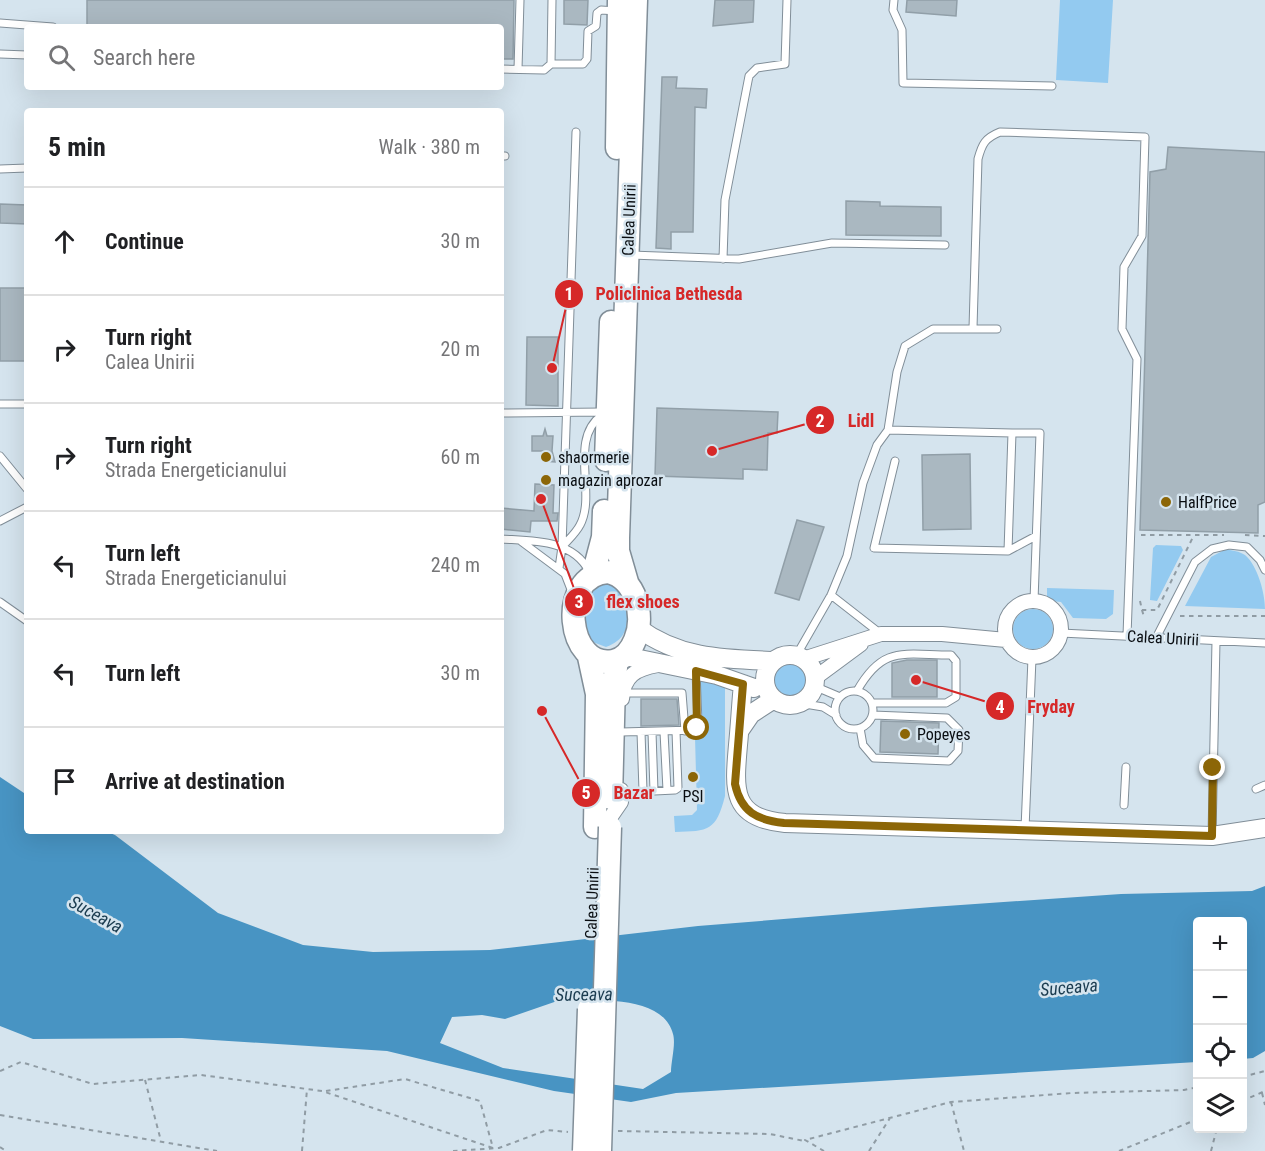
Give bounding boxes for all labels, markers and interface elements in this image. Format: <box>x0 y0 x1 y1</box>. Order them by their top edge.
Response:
search box <box>24 24 504 90</box>
icon: search <box>45 41 78 74</box>
text: Search here <box>93 45 195 70</box>
text: 5 min <box>48 132 106 162</box>
text: Walk · 380 m <box>379 135 480 159</box>
street label: Calea Unirii <box>618 184 640 256</box>
icon: ahead <box>48 225 81 258</box>
text: Continue <box>105 229 184 254</box>
text: 30 m <box>441 229 480 253</box>
callout: Policlinica Bethesda <box>554 276 755 312</box>
text: 1 <box>564 283 574 304</box>
text: Policlinica Bethesda <box>595 283 743 304</box>
text: Turn right <box>105 325 192 350</box>
icon: right <box>48 333 81 366</box>
text: 20 m <box>441 337 480 361</box>
text: Calea Unirii <box>105 350 195 374</box>
callout: Lidl <box>805 402 886 438</box>
text: 2 <box>815 410 825 431</box>
text: Lidl <box>848 410 874 431</box>
text: Turn right <box>105 433 192 458</box>
icon: right <box>48 441 81 474</box>
text: 60 m <box>441 445 480 469</box>
place label: shaormerie <box>558 448 629 467</box>
marker: shaormerie <box>539 450 553 464</box>
text: Strada Energeticianului <box>105 458 287 482</box>
place label: magazin aprozar <box>558 471 663 490</box>
marker: magazin aprozar <box>539 473 553 487</box>
place label: HalfPrice <box>1178 493 1237 512</box>
marker: HalfPrice <box>1159 495 1173 509</box>
text: Turn left <box>105 541 180 566</box>
icon: left <box>48 549 81 582</box>
text: 240 m <box>431 553 480 577</box>
text: Strada Energeticianului <box>105 566 287 590</box>
callout: flex shoes <box>564 584 691 620</box>
text: 3 <box>574 591 584 612</box>
text: flex shoes <box>606 591 680 612</box>
street label: Calea Unirii <box>1127 627 1199 649</box>
icon: left <box>48 657 81 690</box>
text: Turn left <box>105 661 180 686</box>
text: 30 m <box>441 661 480 685</box>
callout: Fryday <box>985 688 1087 724</box>
text: 4 <box>995 696 1005 717</box>
text: Fryday <box>1027 696 1075 717</box>
route start <box>683 714 709 740</box>
place label: Popeyes <box>917 725 970 744</box>
marker: Popeyes <box>898 727 912 741</box>
route end <box>1199 754 1225 780</box>
icon: arrive <box>48 765 81 798</box>
text: Arrive at destination <box>105 769 285 794</box>
marker: PSI <box>686 770 700 784</box>
callout: Bazar <box>571 775 666 811</box>
text: 5 <box>581 782 591 803</box>
text: Bazar <box>613 782 655 803</box>
place label: PSI <box>682 787 704 806</box>
street label: Calea Unirii <box>581 867 603 939</box>
water label: Suceava <box>66 891 126 937</box>
map controls <box>1193 917 1247 1133</box>
button: + <box>1193 917 1247 971</box>
button: − <box>1193 971 1247 1025</box>
water label: Suceava <box>1039 974 1099 1000</box>
water label: Suceava <box>555 983 613 1005</box>
button: locate <box>1193 1025 1247 1079</box>
button: layers <box>1193 1079 1247 1133</box>

